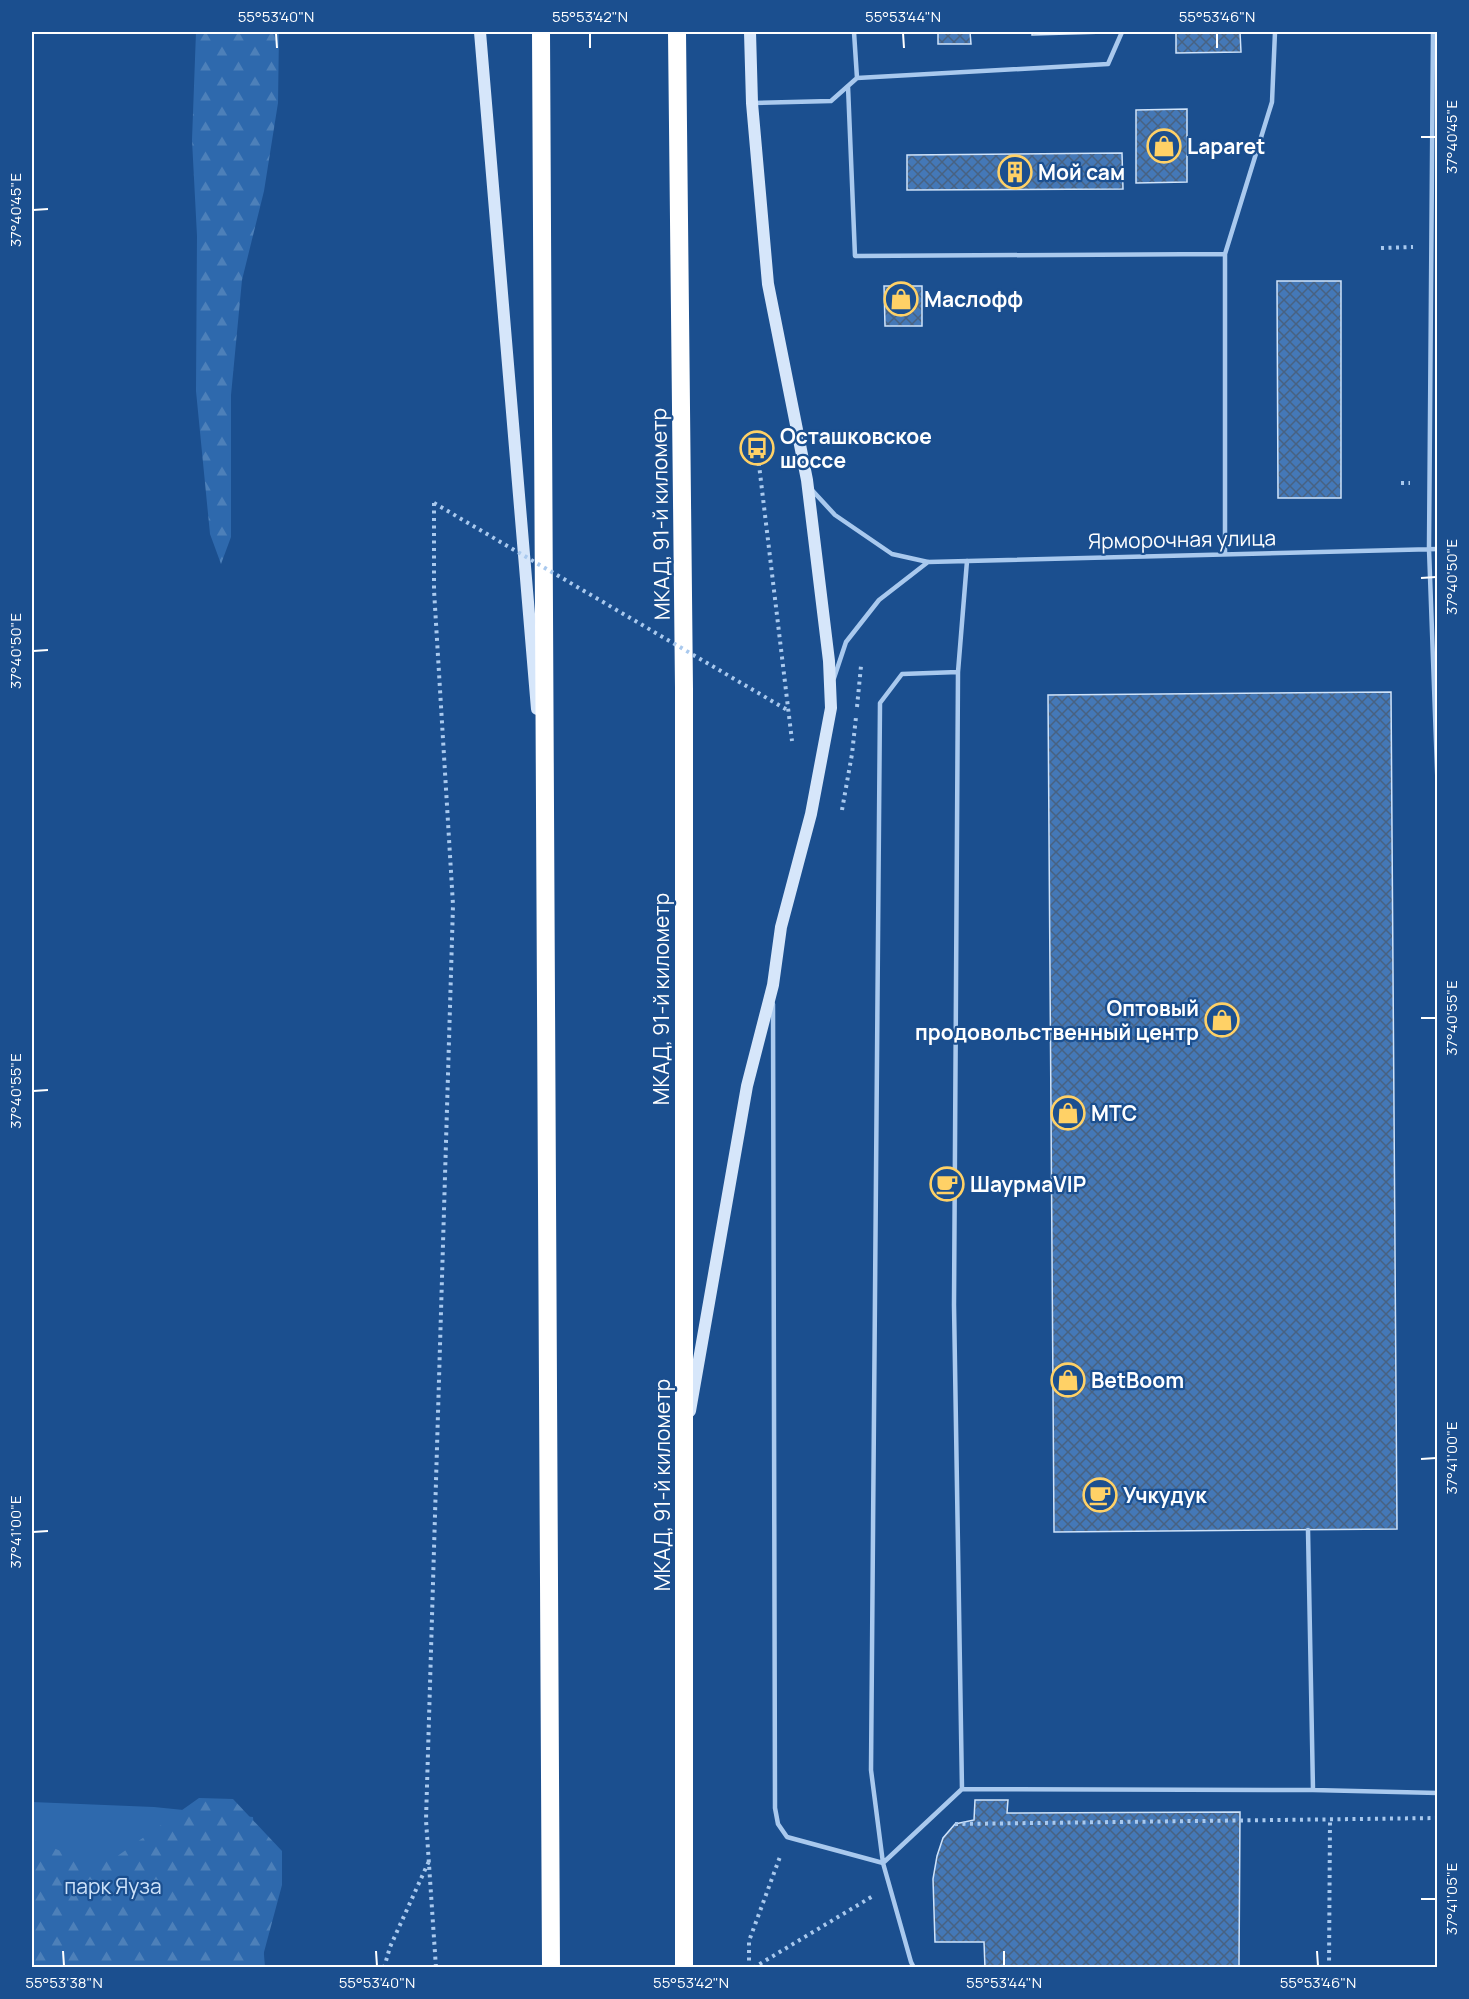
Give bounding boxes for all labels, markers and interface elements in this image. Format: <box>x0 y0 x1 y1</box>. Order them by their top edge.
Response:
text: 55°53'40"N <box>238 6 314 27</box>
text: 55°53'42"N <box>552 6 628 27</box>
text: 55°53'44"N <box>865 6 941 27</box>
text: 55°53'46"N <box>1179 6 1255 27</box>
text: 37°40'45"E <box>1441 100 1462 174</box>
shop icon: Laparet <box>1146 128 1182 164</box>
place label: Laparet <box>1187 132 1265 160</box>
building icon: Мой сам <box>997 154 1033 190</box>
place label: Мой сам <box>1038 158 1125 186</box>
text: 37°40'45"E <box>5 173 26 247</box>
shop icon: Маслофф <box>883 281 919 317</box>
place label: Маслофф <box>924 285 1023 313</box>
street label: МКАД, 91-й километр <box>644 408 676 620</box>
place label: Осташковское шоссе <box>780 422 932 474</box>
bus stop icon: Осташковское шоссе <box>739 430 775 466</box>
street label: Ярморочная улица <box>1088 523 1276 555</box>
text: 37°40'50"E <box>1441 539 1462 615</box>
text: 37°40'50"E <box>5 613 26 689</box>
street label: МКАД, 91-й километр <box>647 893 675 1105</box>
text: 37°40'55"E <box>1441 980 1462 1056</box>
place label: Оптовый продовольственный центр <box>915 994 1199 1046</box>
shop icon: Оптовый продовольственный центр <box>1204 1002 1240 1038</box>
text: 37°40'55"E <box>5 1053 26 1129</box>
shop icon: МТС <box>1050 1095 1086 1131</box>
place label: МТС <box>1091 1099 1137 1127</box>
cafe icon: ШаурмаVIP <box>929 1166 965 1202</box>
place label: ШаурмаVIP <box>970 1170 1086 1198</box>
shop icon: BetBoom <box>1050 1362 1086 1398</box>
place label: BetBoom <box>1091 1366 1184 1394</box>
street label: МКАД, 91-й километр <box>648 1379 676 1591</box>
text: 37°41'00"E <box>1441 1421 1462 1495</box>
cafe icon: Учкудук <box>1082 1477 1118 1513</box>
place label: Учкудук <box>1123 1481 1207 1509</box>
text: 37°41'00"E <box>5 1495 26 1569</box>
text: 37°41'05"E <box>1441 1863 1462 1935</box>
park label: парк Яуза <box>64 1872 162 1900</box>
text: 55°53'38"N <box>25 1972 103 1993</box>
text: 55°53'40"N <box>339 1972 415 1993</box>
text: 55°53'42"N <box>653 1972 729 1993</box>
text: 55°53'44"N <box>966 1972 1042 1993</box>
text: 55°53'46"N <box>1280 1972 1356 1993</box>

